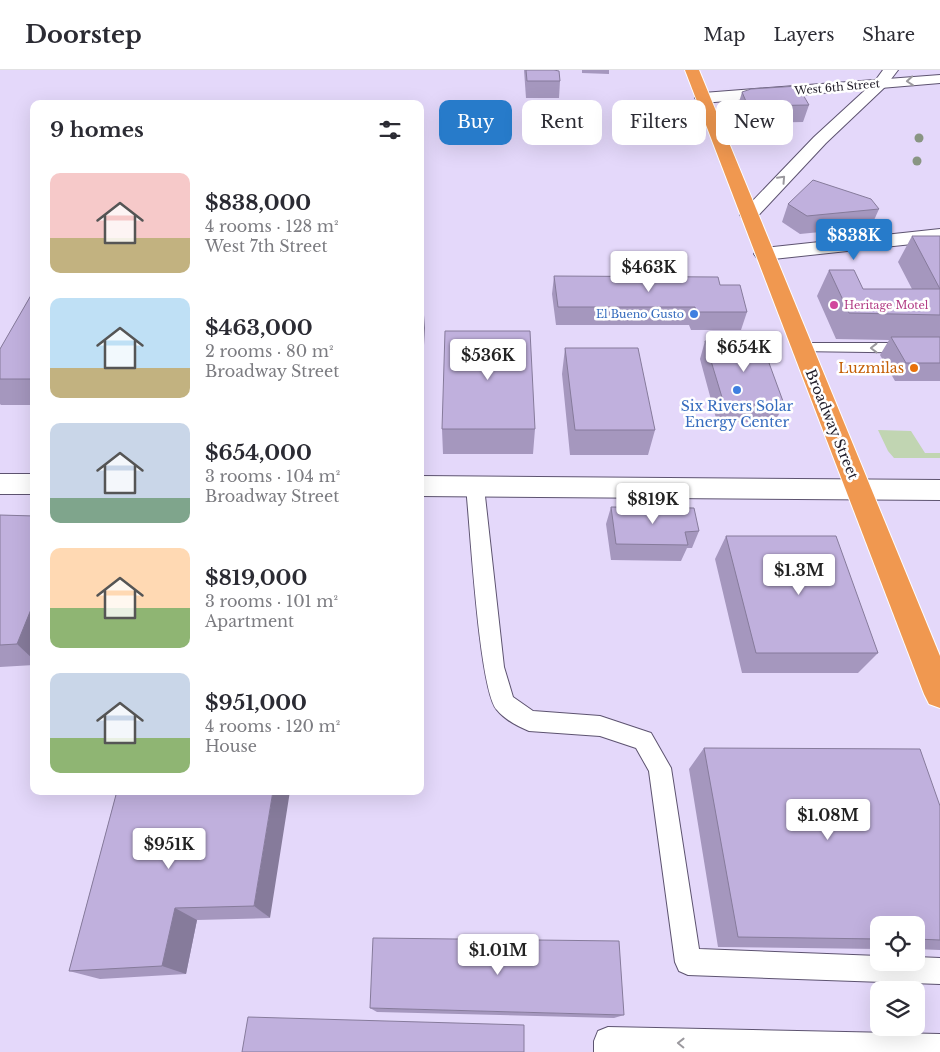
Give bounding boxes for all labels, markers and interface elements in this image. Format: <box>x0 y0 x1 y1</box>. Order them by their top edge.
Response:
text: Doorstep <box>25 20 142 49</box>
text: Map <box>704 24 745 46</box>
text: Layers <box>773 24 834 46</box>
text: Share <box>862 24 915 46</box>
one-way arrow <box>906 75 914 86</box>
street label: West 6th Street <box>793 76 881 98</box>
chip: Buy <box>439 100 512 145</box>
chip: Rent <box>522 100 602 145</box>
chip: Filters <box>612 100 706 145</box>
chip: New <box>716 100 793 145</box>
icon: filters <box>376 116 404 144</box>
text: 9 homes <box>50 117 144 143</box>
one-way arrow <box>776 175 785 184</box>
text: $838,000 <box>205 190 311 216</box>
icon: home <box>90 193 150 253</box>
text: 4 rooms · 128 m² <box>205 216 339 236</box>
pin: $838K <box>819 218 889 261</box>
text: $838K <box>827 225 881 245</box>
text: West 7th Street <box>205 236 327 256</box>
pin: $463K <box>614 250 684 293</box>
text: $463K <box>621 257 677 277</box>
place label: Heritage Motel <box>844 298 929 312</box>
marker: Heritage Motel <box>828 299 840 311</box>
place label: El Bueno Gusto <box>596 307 684 321</box>
marker: El Bueno Gusto <box>688 308 700 320</box>
text: $463,000 <box>205 315 313 341</box>
icon: home <box>90 318 150 378</box>
pin: $654K <box>709 330 779 373</box>
text: $654K <box>717 337 771 357</box>
pin: $536K <box>453 338 523 381</box>
text: 2 rooms · 80 m² <box>205 341 333 361</box>
one-way arrow <box>870 343 878 353</box>
text: $536K <box>461 345 515 365</box>
place label: Luzmilas <box>838 359 904 377</box>
text: Broadway Street <box>205 361 339 381</box>
marker: Luzmilas <box>908 362 920 374</box>
street label: Broadway Street <box>802 366 863 482</box>
marker: Six Rivers Solar Energy Center <box>731 384 743 396</box>
place label: Six Rivers Solar Energy Center <box>681 397 794 431</box>
text: $654,000 <box>205 440 312 466</box>
icon: home <box>90 443 150 503</box>
text: 3 rooms · 104 m² <box>205 466 340 486</box>
pin: $819K <box>618 482 688 525</box>
text: Broadway Street <box>205 486 339 506</box>
text: $819K <box>627 489 679 509</box>
pin: $1.3M <box>764 554 834 596</box>
text: $1.3M <box>774 560 824 580</box>
text: $819,000 <box>205 565 307 591</box>
icon: home <box>90 568 150 628</box>
text: 3 rooms · 101 m² <box>205 591 338 611</box>
text: Apartment <box>205 611 294 631</box>
text: $951,000 <box>205 690 307 716</box>
icon: home <box>90 693 150 753</box>
text: 4 rooms · 120 m² <box>205 716 340 736</box>
text: House <box>205 736 257 756</box>
pin: $1.08M <box>787 798 869 841</box>
text: $1.08M <box>797 805 859 825</box>
pin: $951K <box>134 828 204 870</box>
text: $951K <box>144 834 194 854</box>
map controls <box>870 916 925 1036</box>
button: locate <box>870 916 925 971</box>
pin: $1.01M <box>457 934 539 976</box>
text: $1.01M <box>469 940 527 960</box>
button: layers <box>870 981 925 1036</box>
one-way arrow <box>677 1038 685 1048</box>

